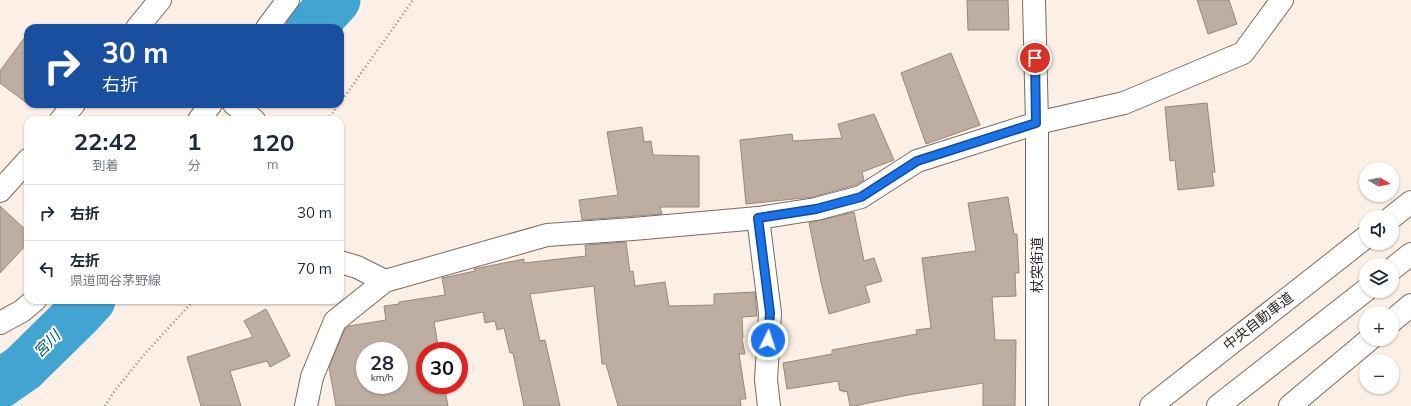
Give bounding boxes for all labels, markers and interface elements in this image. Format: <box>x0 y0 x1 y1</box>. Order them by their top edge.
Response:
text: 30 m <box>102 35 168 70</box>
icon: right <box>36 40 88 92</box>
pin <box>1018 41 1052 75</box>
icon: arrive <box>1024 47 1046 69</box>
text: 右折 <box>102 73 138 96</box>
text: 22:42 <box>74 126 137 156</box>
text: 1 <box>187 126 201 156</box>
text: 120 <box>251 127 294 157</box>
text: m <box>267 156 278 172</box>
text: 到着 <box>92 157 118 173</box>
text: 分 <box>188 157 201 173</box>
north arrow <box>1359 162 1399 202</box>
map controls <box>1359 162 1399 394</box>
icon: right <box>36 202 58 224</box>
text: 30 m <box>297 203 332 222</box>
text: 右折 <box>70 204 100 223</box>
button: sound <box>1359 210 1399 250</box>
street label: 杖突街道 <box>1028 237 1046 293</box>
text: 左折 <box>70 251 100 270</box>
icon: left <box>36 258 58 280</box>
button: layers <box>1359 258 1399 298</box>
text: 70 m <box>297 259 332 278</box>
text: 県道岡谷茅野線 <box>70 272 161 288</box>
street label: 中央自動車道 <box>1219 288 1297 354</box>
button: + <box>1359 306 1399 346</box>
position arrow <box>747 319 789 361</box>
water label: 宮川 <box>29 325 65 361</box>
speed limit sign: 30 <box>416 342 468 394</box>
text: 28 <box>370 350 394 375</box>
button: − <box>1359 354 1399 394</box>
text: km/h <box>371 371 393 384</box>

